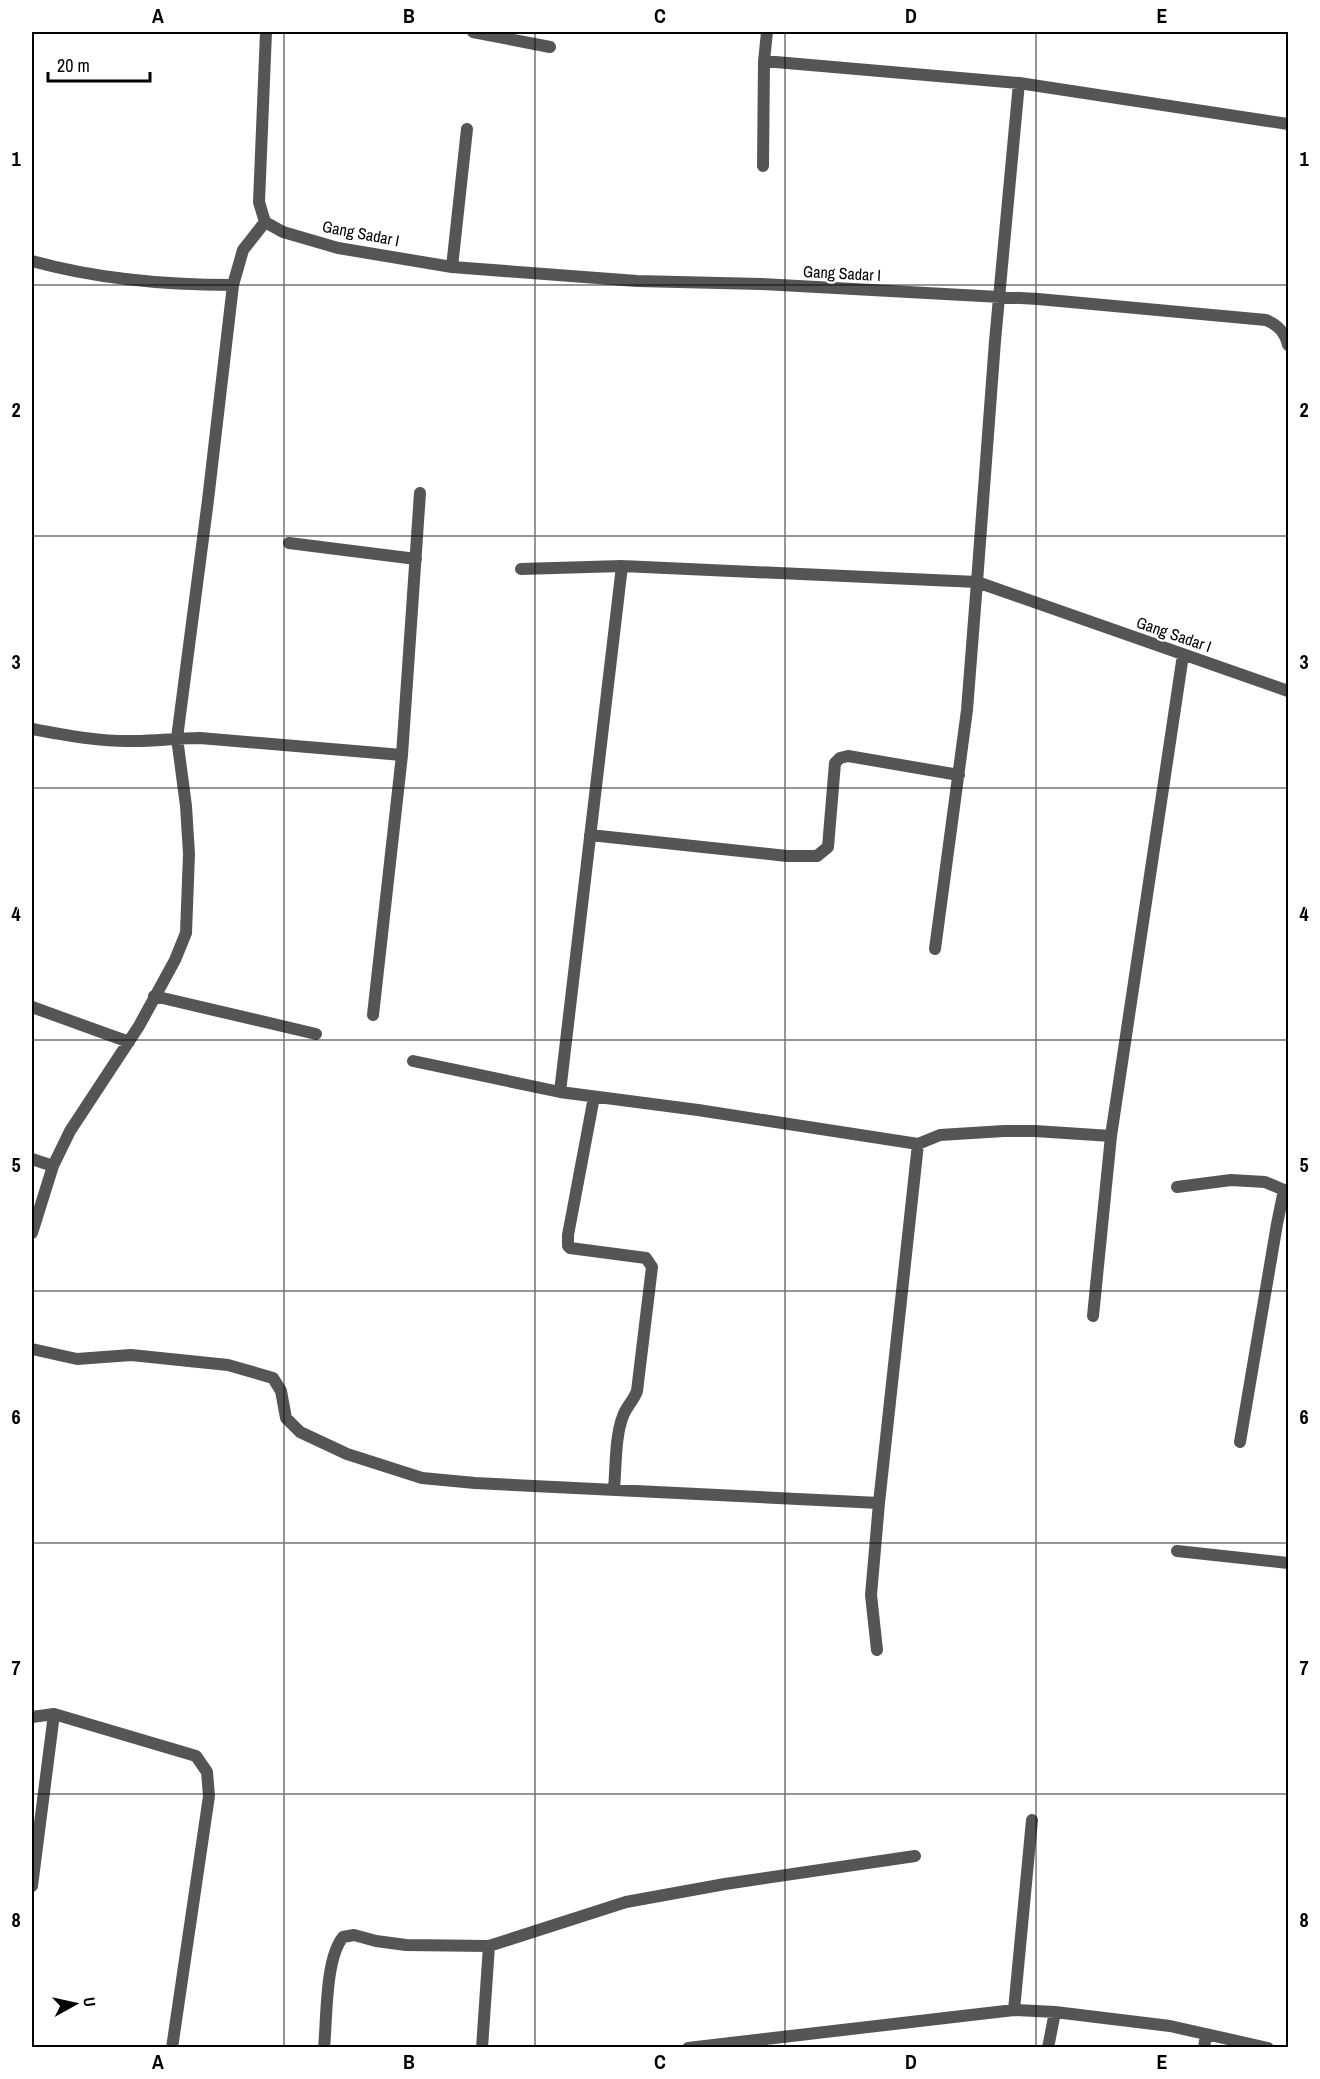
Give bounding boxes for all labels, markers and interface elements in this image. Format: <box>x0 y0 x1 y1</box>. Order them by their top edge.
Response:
text: A <box>152 2 164 29</box>
text: B <box>403 2 415 29</box>
text: C <box>654 2 666 29</box>
text: D <box>905 2 917 29</box>
text: E <box>1157 2 1168 29</box>
scale bar <box>48 45 150 83</box>
text: 20 m <box>57 53 90 78</box>
text: 1 <box>11 145 21 172</box>
text: 1 <box>1299 145 1309 172</box>
street label: Gang Sadar I <box>321 215 401 251</box>
street label: Gang Sadar I <box>802 260 882 286</box>
text: 2 <box>11 396 21 423</box>
text: 2 <box>1299 396 1309 423</box>
street label: Gang Sadar I <box>1134 611 1214 657</box>
text: 3 <box>11 648 21 675</box>
text: 3 <box>1299 648 1309 675</box>
text: 4 <box>11 900 21 927</box>
text: 4 <box>1299 900 1309 927</box>
text: 5 <box>11 1151 21 1178</box>
text: 5 <box>1299 1151 1309 1178</box>
text: 6 <box>11 1403 21 1430</box>
text: 6 <box>1299 1403 1309 1430</box>
text: 7 <box>11 1654 21 1681</box>
text: 7 <box>1299 1654 1309 1681</box>
text: 8 <box>11 1906 21 1933</box>
text: 8 <box>1299 1906 1309 1933</box>
north arrow <box>45 1974 105 2034</box>
text: U <box>78 1996 101 2008</box>
text: A <box>152 2048 164 2075</box>
text: B <box>403 2048 415 2075</box>
text: C <box>654 2048 666 2075</box>
text: D <box>905 2048 917 2075</box>
text: E <box>1157 2048 1168 2075</box>

